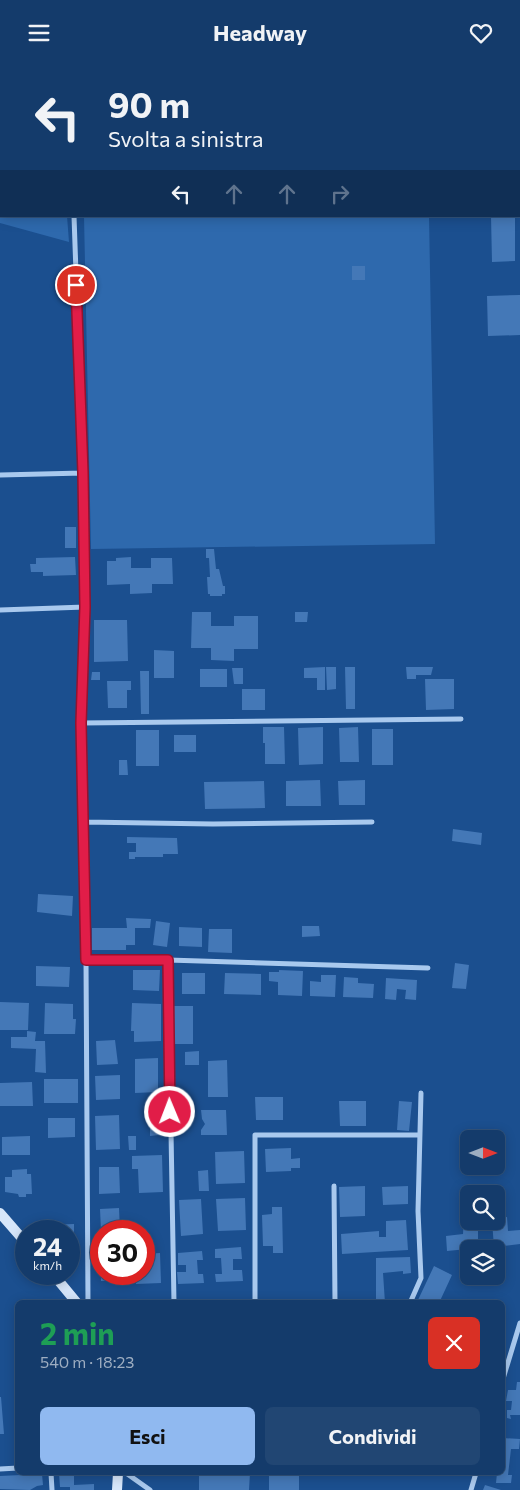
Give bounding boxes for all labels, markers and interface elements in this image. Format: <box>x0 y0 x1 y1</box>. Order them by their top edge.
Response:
icon: menu <box>25 19 53 47</box>
text: Headway <box>213 19 307 46</box>
icon: heart <box>467 19 495 47</box>
text: 90 m <box>108 82 190 125</box>
icon: left <box>25 85 90 150</box>
text: Svolta a sinistra <box>108 125 263 152</box>
icon: left <box>167 180 195 208</box>
icon: ahead <box>220 180 248 208</box>
icon: ahead <box>273 180 301 208</box>
icon: right <box>326 180 354 208</box>
pin <box>55 264 97 306</box>
icon: arrive <box>62 271 90 299</box>
position arrow <box>143 1085 195 1137</box>
north arrow <box>460 1130 505 1175</box>
map controls <box>460 1130 505 1285</box>
button: search <box>460 1185 505 1230</box>
speed limit sign: 30 <box>90 1220 155 1285</box>
text: 24 <box>33 1231 62 1261</box>
button: layers <box>460 1240 505 1285</box>
text: km/h <box>33 1258 62 1272</box>
text: 2 min <box>40 1314 115 1351</box>
button: close <box>428 1317 480 1369</box>
text: 540 m · 18:23 <box>40 1352 135 1371</box>
button: Esci <box>40 1407 255 1465</box>
button: Condividi <box>265 1407 480 1465</box>

